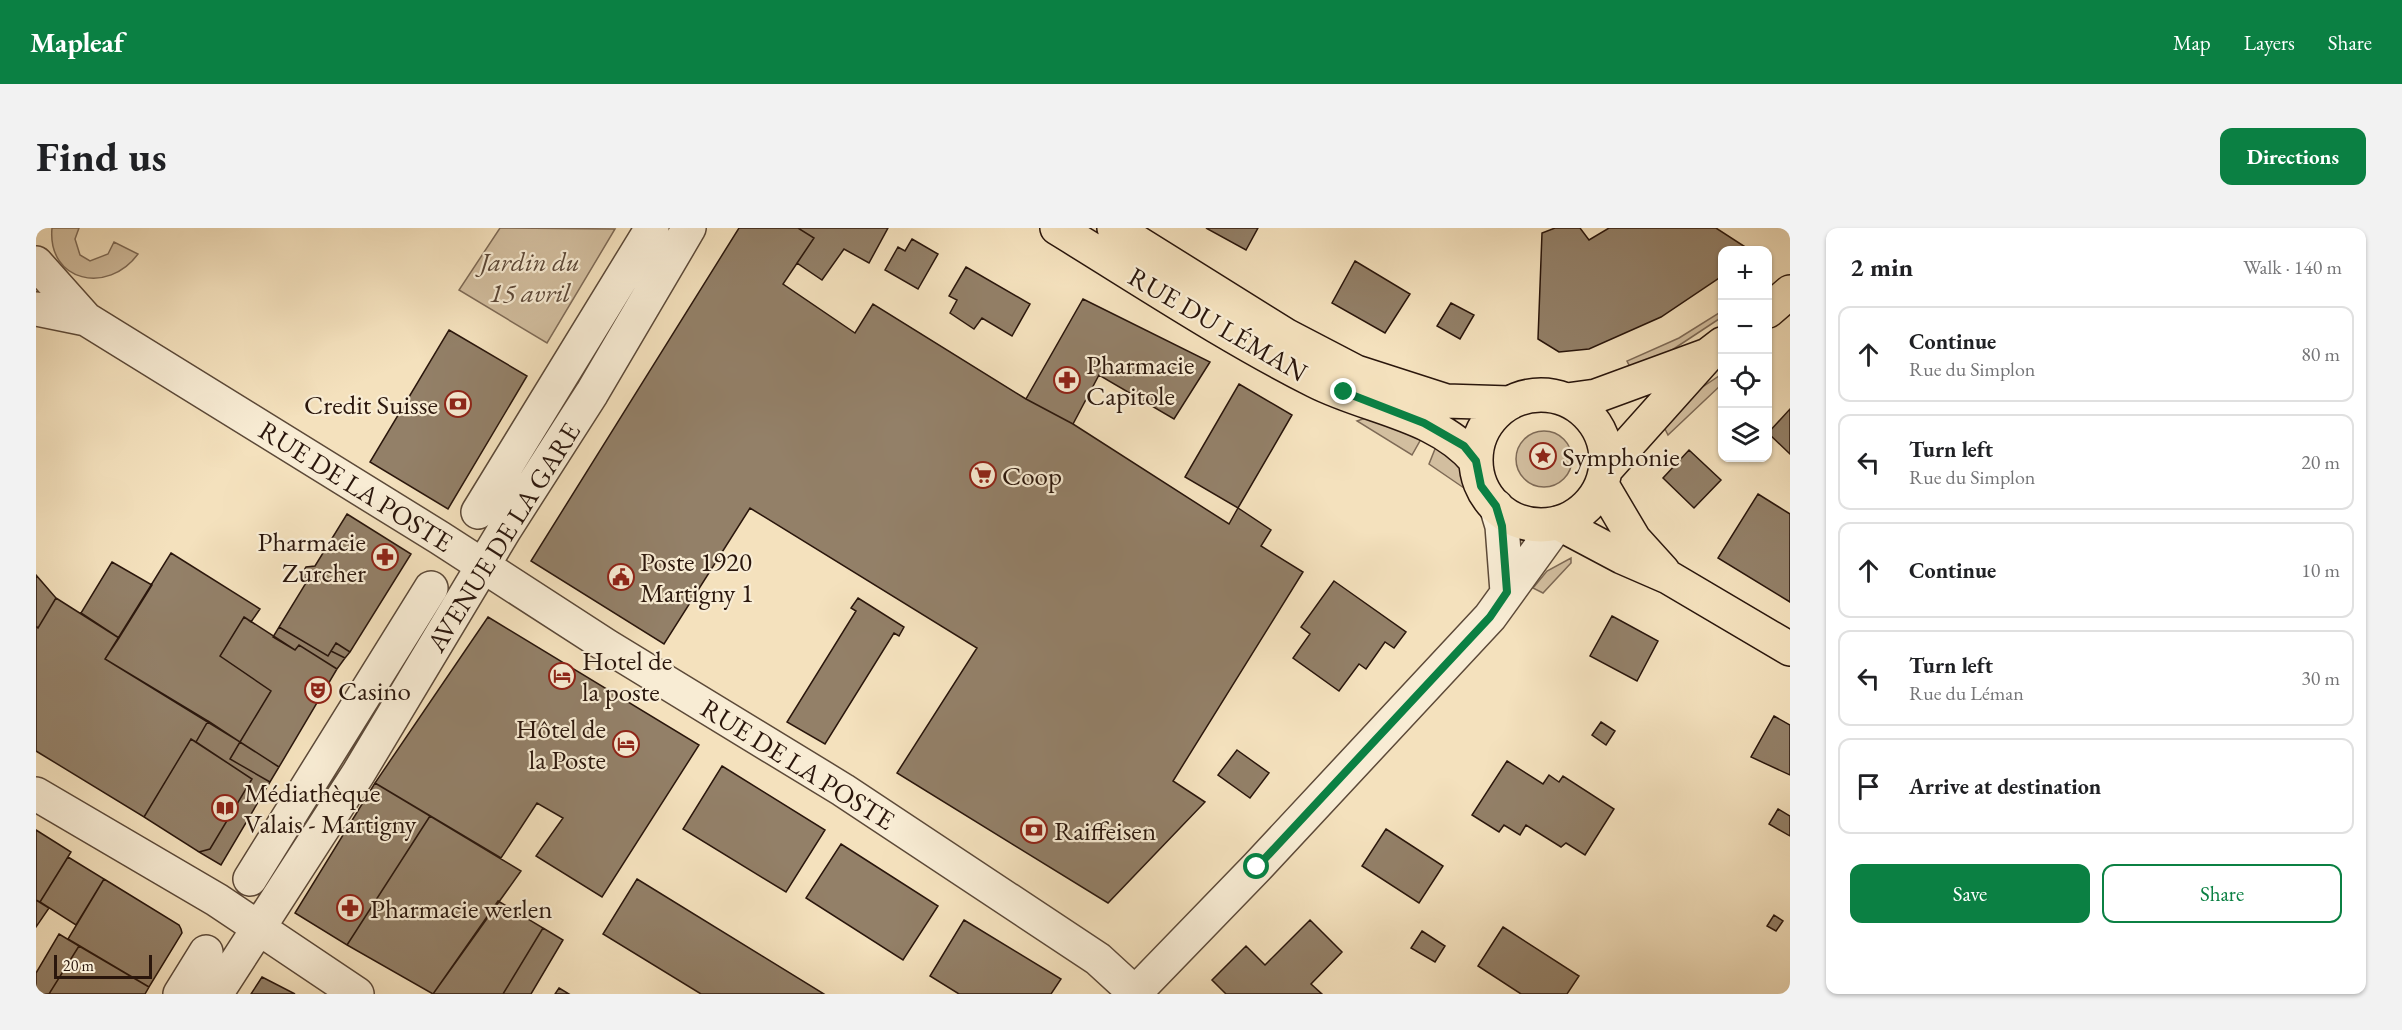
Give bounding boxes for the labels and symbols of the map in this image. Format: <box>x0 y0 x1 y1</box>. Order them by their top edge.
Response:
park label: Jardin du 15 avril <box>475 244 580 310</box>
street label: RUE DU LÉMAN <box>1122 259 1314 390</box>
place label: Pharmacie Capitole <box>1086 347 1195 413</box>
pharmacy icon: Pharmacie Capitole <box>1052 365 1082 395</box>
route end <box>1330 378 1356 404</box>
place label: Credit Suisse <box>304 387 438 422</box>
bank icon: Credit Suisse <box>443 389 473 419</box>
street label: RUE DE LA POSTE <box>253 412 459 560</box>
street label: AVENUE DE LA GARE <box>418 416 588 659</box>
place label: Symphonie <box>1562 439 1680 474</box>
place icon: Symphonie <box>1528 441 1558 471</box>
place label: Coop <box>1002 458 1062 493</box>
supermarket icon: Coop <box>968 460 998 490</box>
place label: Pharmacie Zurcher <box>257 524 366 590</box>
pharmacy icon: Pharmacie Zurcher <box>370 542 400 572</box>
place label: Poste 1920 Martigny 1 <box>640 544 754 610</box>
public building icon: Poste 1920 Martigny 1 <box>606 562 636 592</box>
place label: Hotel de la poste <box>582 643 672 709</box>
hotel icon: Hotel de la poste <box>547 661 577 691</box>
place label: Casino <box>338 673 411 708</box>
theatre icon: Casino <box>303 675 333 705</box>
street label: RUE DE LA POSTE <box>695 690 901 838</box>
place label: Hôtel de la Poste <box>516 711 606 777</box>
hotel icon: Hôtel de la Poste <box>611 729 641 759</box>
place label: Médiathèque Valais - Martigny <box>244 775 417 841</box>
library icon: Médiathèque Valais - Martigny <box>210 793 240 823</box>
place label: Raiffeisen <box>1054 813 1156 848</box>
bank icon: Raiffeisen <box>1019 815 1049 845</box>
route start <box>1243 853 1269 879</box>
place label: Pharmacie werlen <box>370 891 553 926</box>
pharmacy icon: Pharmacie werlen <box>335 893 365 923</box>
scale bar <box>54 952 152 980</box>

